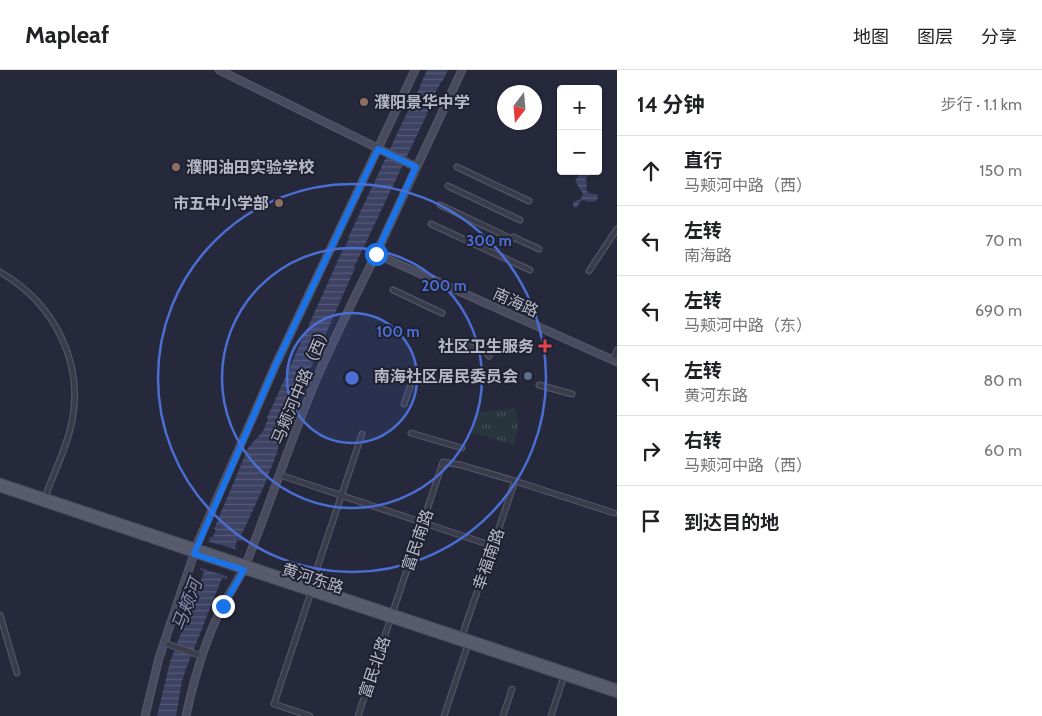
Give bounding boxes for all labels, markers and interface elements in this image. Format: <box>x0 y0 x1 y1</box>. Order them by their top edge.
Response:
text: Mapleaf <box>25 20 109 49</box>
text: 地图 <box>853 26 889 48</box>
text: 图层 <box>917 26 953 48</box>
text: 分享 <box>981 26 1017 48</box>
north arrow <box>497 85 542 130</box>
map controls <box>557 85 602 175</box>
button: + <box>557 85 602 130</box>
text: 14 分钟 <box>637 92 705 117</box>
place label: 濮阳景华中学 <box>374 93 470 112</box>
text: 步行 · 1.1 km <box>941 95 1022 114</box>
marker: 濮阳景华中学 <box>358 96 370 108</box>
button: − <box>557 130 602 175</box>
text: 直行 <box>684 149 722 172</box>
icon: ahead <box>637 157 665 185</box>
place label: 濮阳油田实验学校 <box>186 158 315 177</box>
marker: 濮阳油田实验学校 <box>170 161 182 173</box>
text: 150 m <box>979 161 1022 180</box>
text: 马颊河中路（西） <box>684 176 812 195</box>
place label: 市五中小学部 <box>173 194 269 213</box>
marker: 市五中小学部 <box>273 197 285 209</box>
text: 左转 <box>684 219 722 242</box>
icon: left <box>637 227 665 255</box>
text: 70 m <box>985 231 1022 250</box>
text: 300 m <box>466 232 512 250</box>
route start <box>365 243 388 266</box>
text: 南海路 <box>684 246 732 265</box>
text: 200 m <box>421 277 467 295</box>
street label: 南海路 <box>490 284 542 321</box>
text: 左转 <box>684 289 722 312</box>
icon: left <box>637 297 665 325</box>
text: 690 m <box>975 301 1022 320</box>
text: 马颊河中路（东） <box>684 316 812 335</box>
street label: 马颊河中路（西） <box>268 322 335 447</box>
text: 100 m <box>376 323 420 341</box>
place label: 社区卫生服务 <box>438 337 534 356</box>
marker: 社区卫生服务 <box>538 339 552 353</box>
text: 左转 <box>684 359 722 382</box>
place label: 南海社区居民委员会 <box>374 367 518 386</box>
icon: left <box>637 367 665 395</box>
centre of rings <box>343 369 361 387</box>
marker: 南海社区居民委员会 <box>522 370 534 382</box>
text: 80 m <box>984 371 1022 390</box>
text: 黄河东路 <box>684 386 748 405</box>
text: 右转 <box>684 429 722 452</box>
icon: right <box>637 437 665 465</box>
text: 60 m <box>984 441 1022 460</box>
text: 马颊河中路（西） <box>684 456 812 475</box>
street label: 富民南路 <box>398 507 437 574</box>
icon: arrive <box>637 507 665 535</box>
text: 到达目的地 <box>684 511 779 534</box>
street label: 幸福南路 <box>469 526 508 593</box>
street label: 黄河东路 <box>279 560 346 597</box>
water label: 马颊河 <box>167 573 208 634</box>
route end <box>212 595 235 618</box>
street label: 富民北路 <box>355 634 394 701</box>

